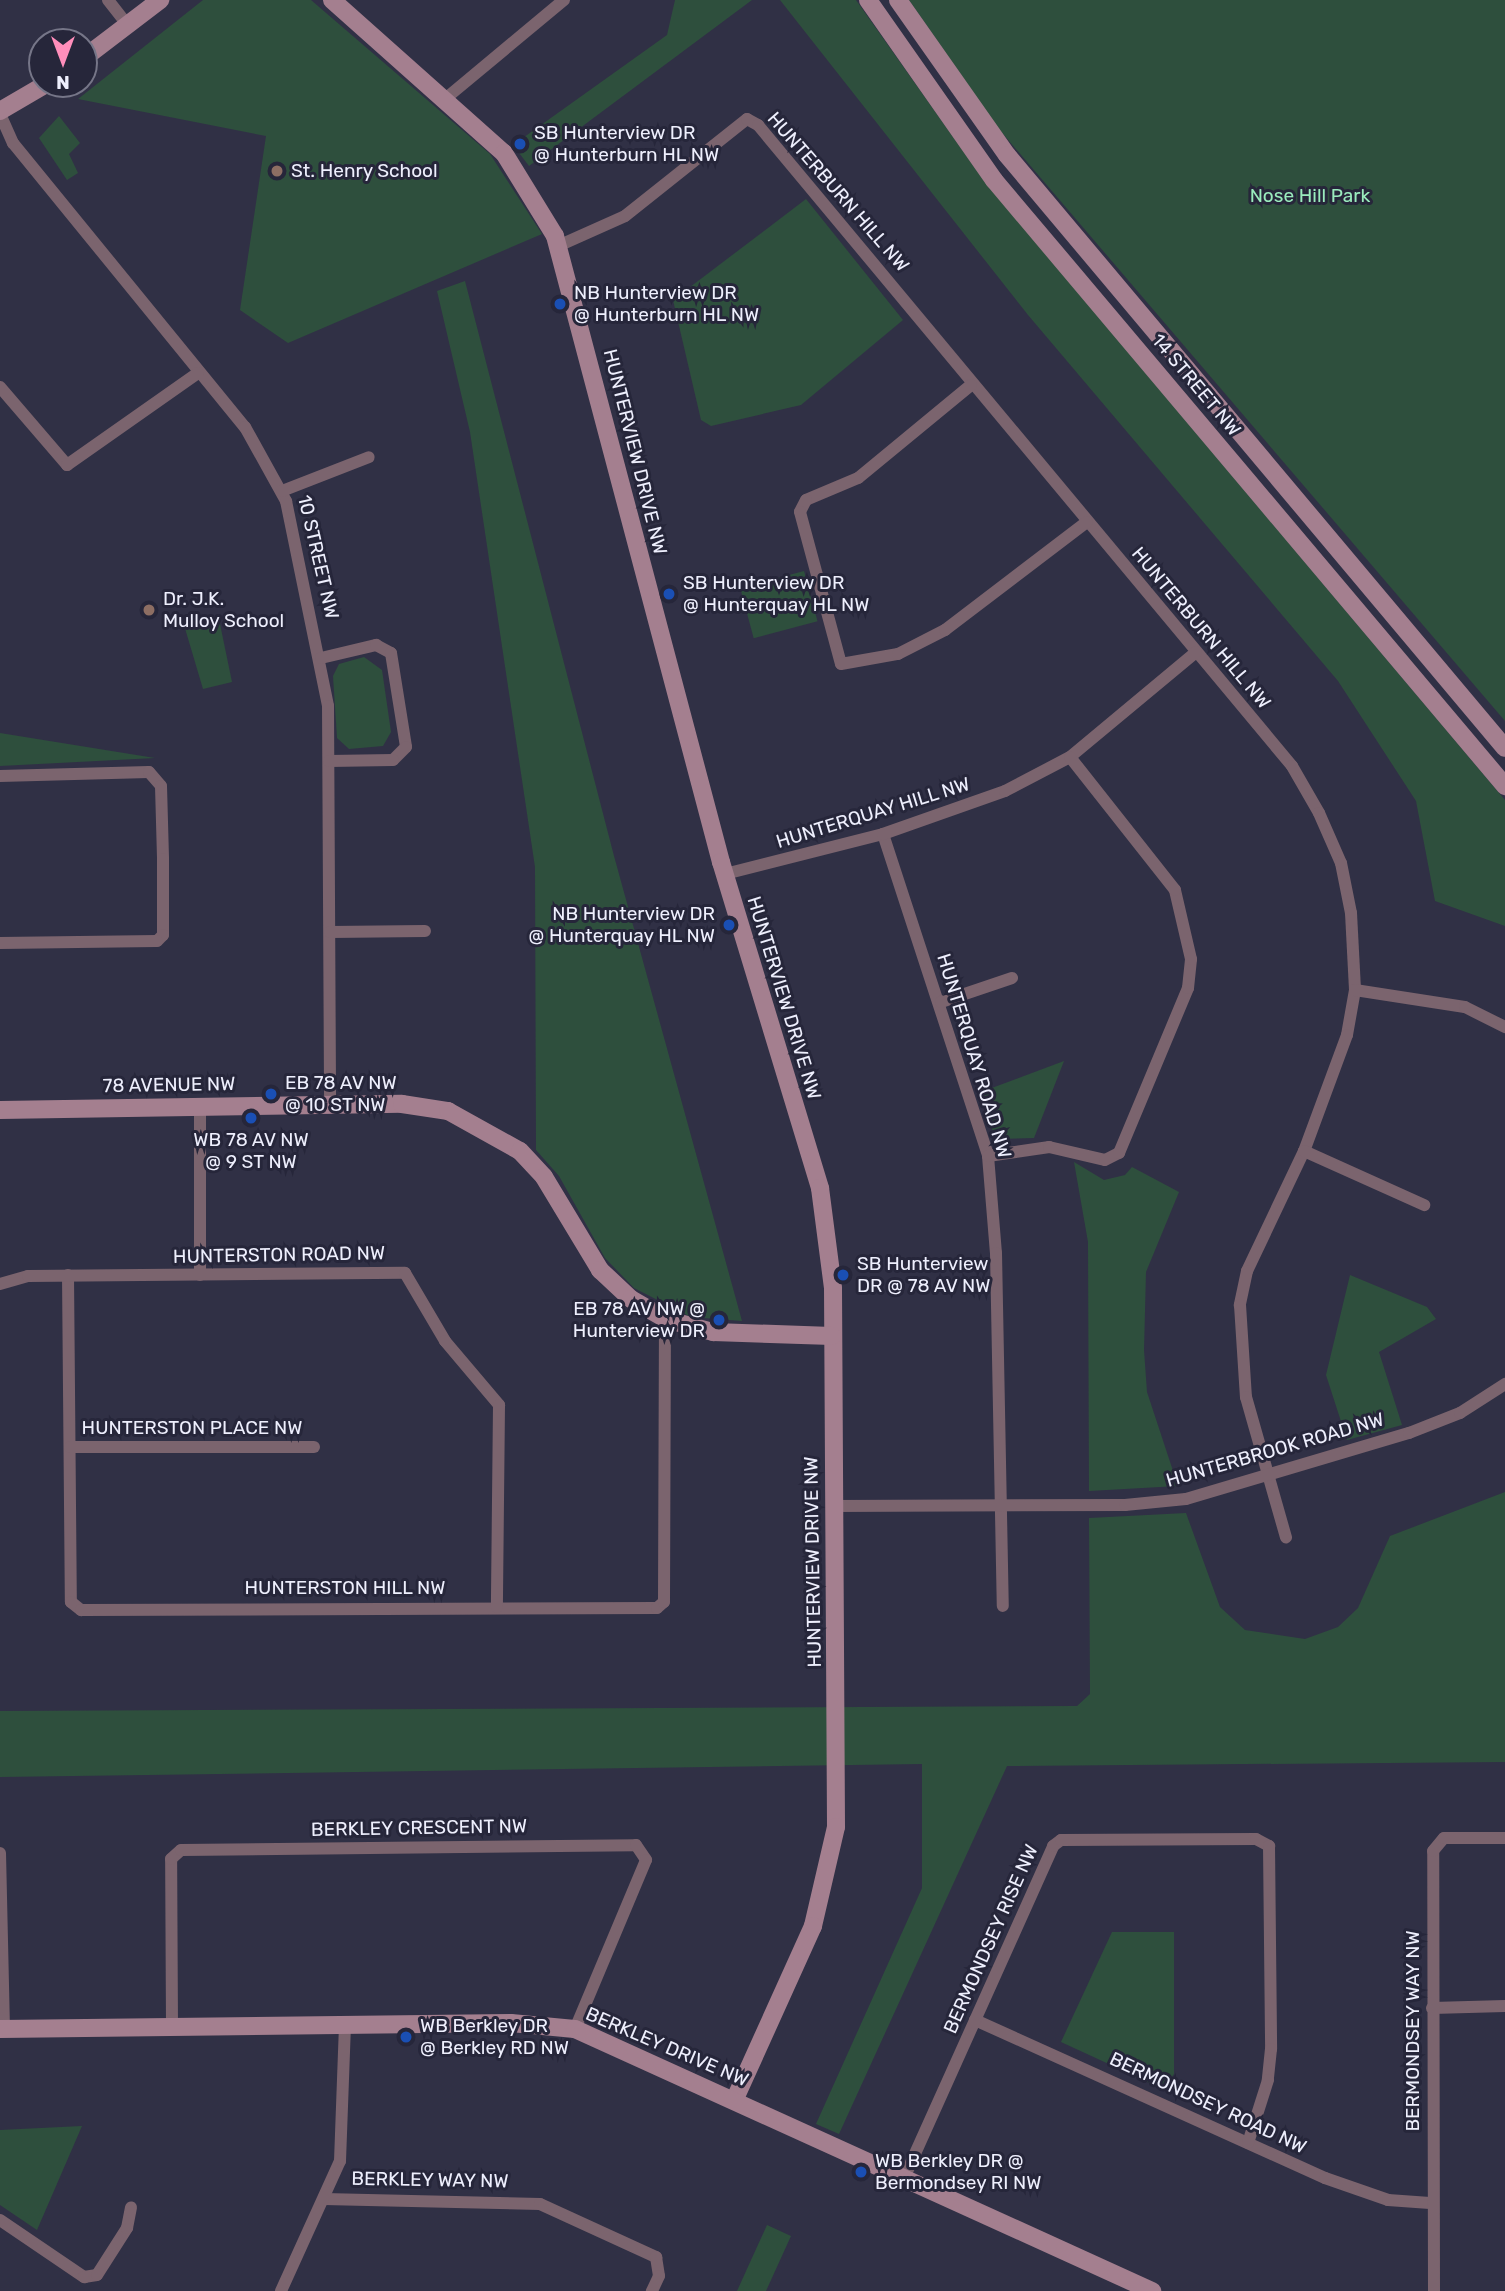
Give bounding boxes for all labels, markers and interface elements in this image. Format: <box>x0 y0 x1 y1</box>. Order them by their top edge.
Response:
north arrow <box>28 28 98 98</box>
text: N <box>56 71 70 94</box>
street label: HUNTERBURN HILL NW <box>762 107 914 277</box>
place label: SB Hunterview DR @ Hunterburn HL NW <box>534 122 720 166</box>
marker: SB Hunterview DR @ Hunterburn HL NW <box>512 136 528 152</box>
place label: St. Henry School <box>291 160 438 182</box>
marker: St. Henry School <box>269 163 285 179</box>
park label: Nose Hill Park <box>1250 185 1370 207</box>
place label: NB Hunterview DR @ Hunterburn HL NW <box>574 282 760 326</box>
marker: NB Hunterview DR @ Hunterburn HL NW <box>552 296 568 312</box>
street label: 14 STREET NW <box>1147 329 1245 441</box>
street label: HUNTERVIEW DRIVE NW <box>598 347 672 557</box>
street label: 10 STREET NW <box>293 493 343 621</box>
street label: HUNTERBURN HILL NW <box>1127 542 1275 714</box>
place label: SB Hunterview DR @ Hunterquay HL NW <box>683 572 870 616</box>
marker: SB Hunterview DR @ Hunterquay HL NW <box>661 586 677 602</box>
place label: Dr. J.K. Mulloy School <box>163 588 285 632</box>
marker: Dr. J.K. Mulloy School <box>141 602 157 618</box>
street label: HUNTERQUAY HILL NW <box>773 772 973 854</box>
street label: HUNTERVIEW DRIVE NW <box>742 894 826 1102</box>
place label: NB Hunterview DR @ Hunterquay HL NW <box>528 903 715 947</box>
marker: NB Hunterview DR @ Hunterquay HL NW <box>721 917 737 933</box>
street label: HUNTERQUAY ROAD NW <box>932 951 1016 1161</box>
street label: 78 AVENUE NW <box>102 1072 236 1098</box>
place label: EB 78 AV NW @ 10 ST NW <box>285 1072 398 1116</box>
marker: EB 78 AV NW @ 10 ST NW <box>263 1086 279 1102</box>
marker: WB 78 AV NW @ 9 ST NW <box>243 1110 259 1126</box>
place label: WB 78 AV NW @ 9 ST NW <box>193 1129 309 1173</box>
street label: HUNTERSTON ROAD NW <box>173 1242 385 1268</box>
place label: SB Hunterview DR @ 78 AV NW <box>857 1253 991 1297</box>
marker: SB Hunterview DR @ 78 AV NW <box>835 1267 851 1283</box>
place label: EB 78 AV NW @ Hunterview DR <box>572 1298 705 1342</box>
marker: EB 78 AV NW @ Hunterview DR <box>711 1312 727 1328</box>
street label: HUNTERBROOK ROAD NW <box>1163 1408 1387 1492</box>
street label: HUNTERSTON PLACE NW <box>82 1417 302 1439</box>
street label: HUNTERVIEW DRIVE NW <box>800 1456 826 1668</box>
street label: HUNTERSTON HILL NW <box>244 1577 446 1599</box>
street label: BERKLEY CRESCENT NW <box>310 1815 528 1841</box>
street label: BERMONDSEY RISE NW <box>939 1841 1043 2037</box>
street label: BERMONDSEY WAY NW <box>1402 1930 1424 2132</box>
street label: BERKLEY DRIVE NW <box>582 2002 752 2092</box>
place label: WB Berkley DR @ Berkley RD NW <box>420 2015 569 2059</box>
marker: WB Berkley DR @ Berkley RD NW <box>398 2029 414 2045</box>
street label: BERMONDSEY ROAD NW <box>1106 2047 1310 2159</box>
place label: WB Berkley DR @ Bermondsey RI NW <box>875 2150 1042 2194</box>
marker: WB Berkley DR @ Bermondsey RI NW <box>853 2164 869 2180</box>
street label: BERKLEY WAY NW <box>350 2167 510 2193</box>

